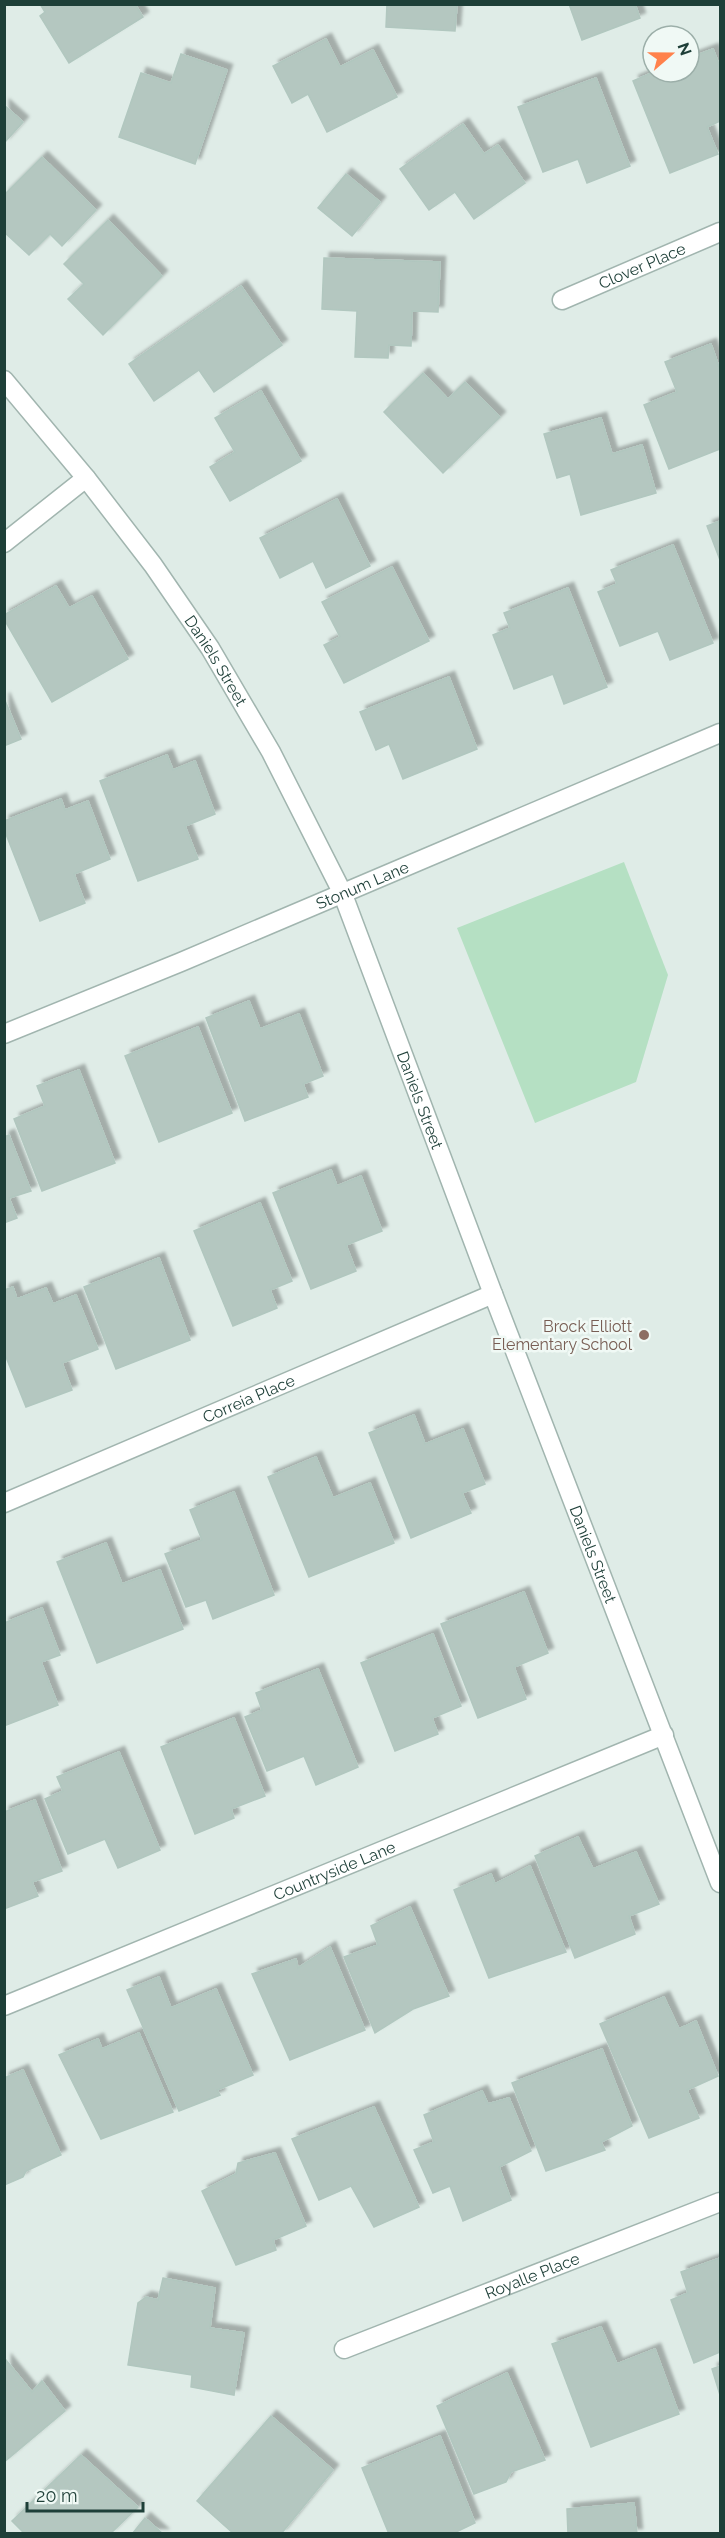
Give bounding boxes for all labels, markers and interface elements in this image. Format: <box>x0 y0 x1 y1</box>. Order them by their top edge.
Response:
north arrow <box>641 24 701 84</box>
text: N <box>674 40 696 58</box>
street label: Clover Place <box>596 239 688 293</box>
street label: Daniels Street <box>180 612 251 710</box>
street label: Stonum Lane <box>313 857 412 914</box>
street label: Daniels Street <box>393 1049 447 1152</box>
place label: Brock Elliott Elementary School <box>492 1317 633 1354</box>
marker: Brock Elliott Elementary School <box>637 1328 651 1342</box>
street label: Correia Place <box>200 1371 298 1427</box>
street label: Daniels Street <box>565 1503 620 1606</box>
street label: Countryside Lane <box>271 1837 398 1904</box>
street label: Royalle Place <box>482 2249 582 2303</box>
scale bar <box>27 2475 142 2513</box>
text: 20 m <box>36 2485 78 2506</box>

